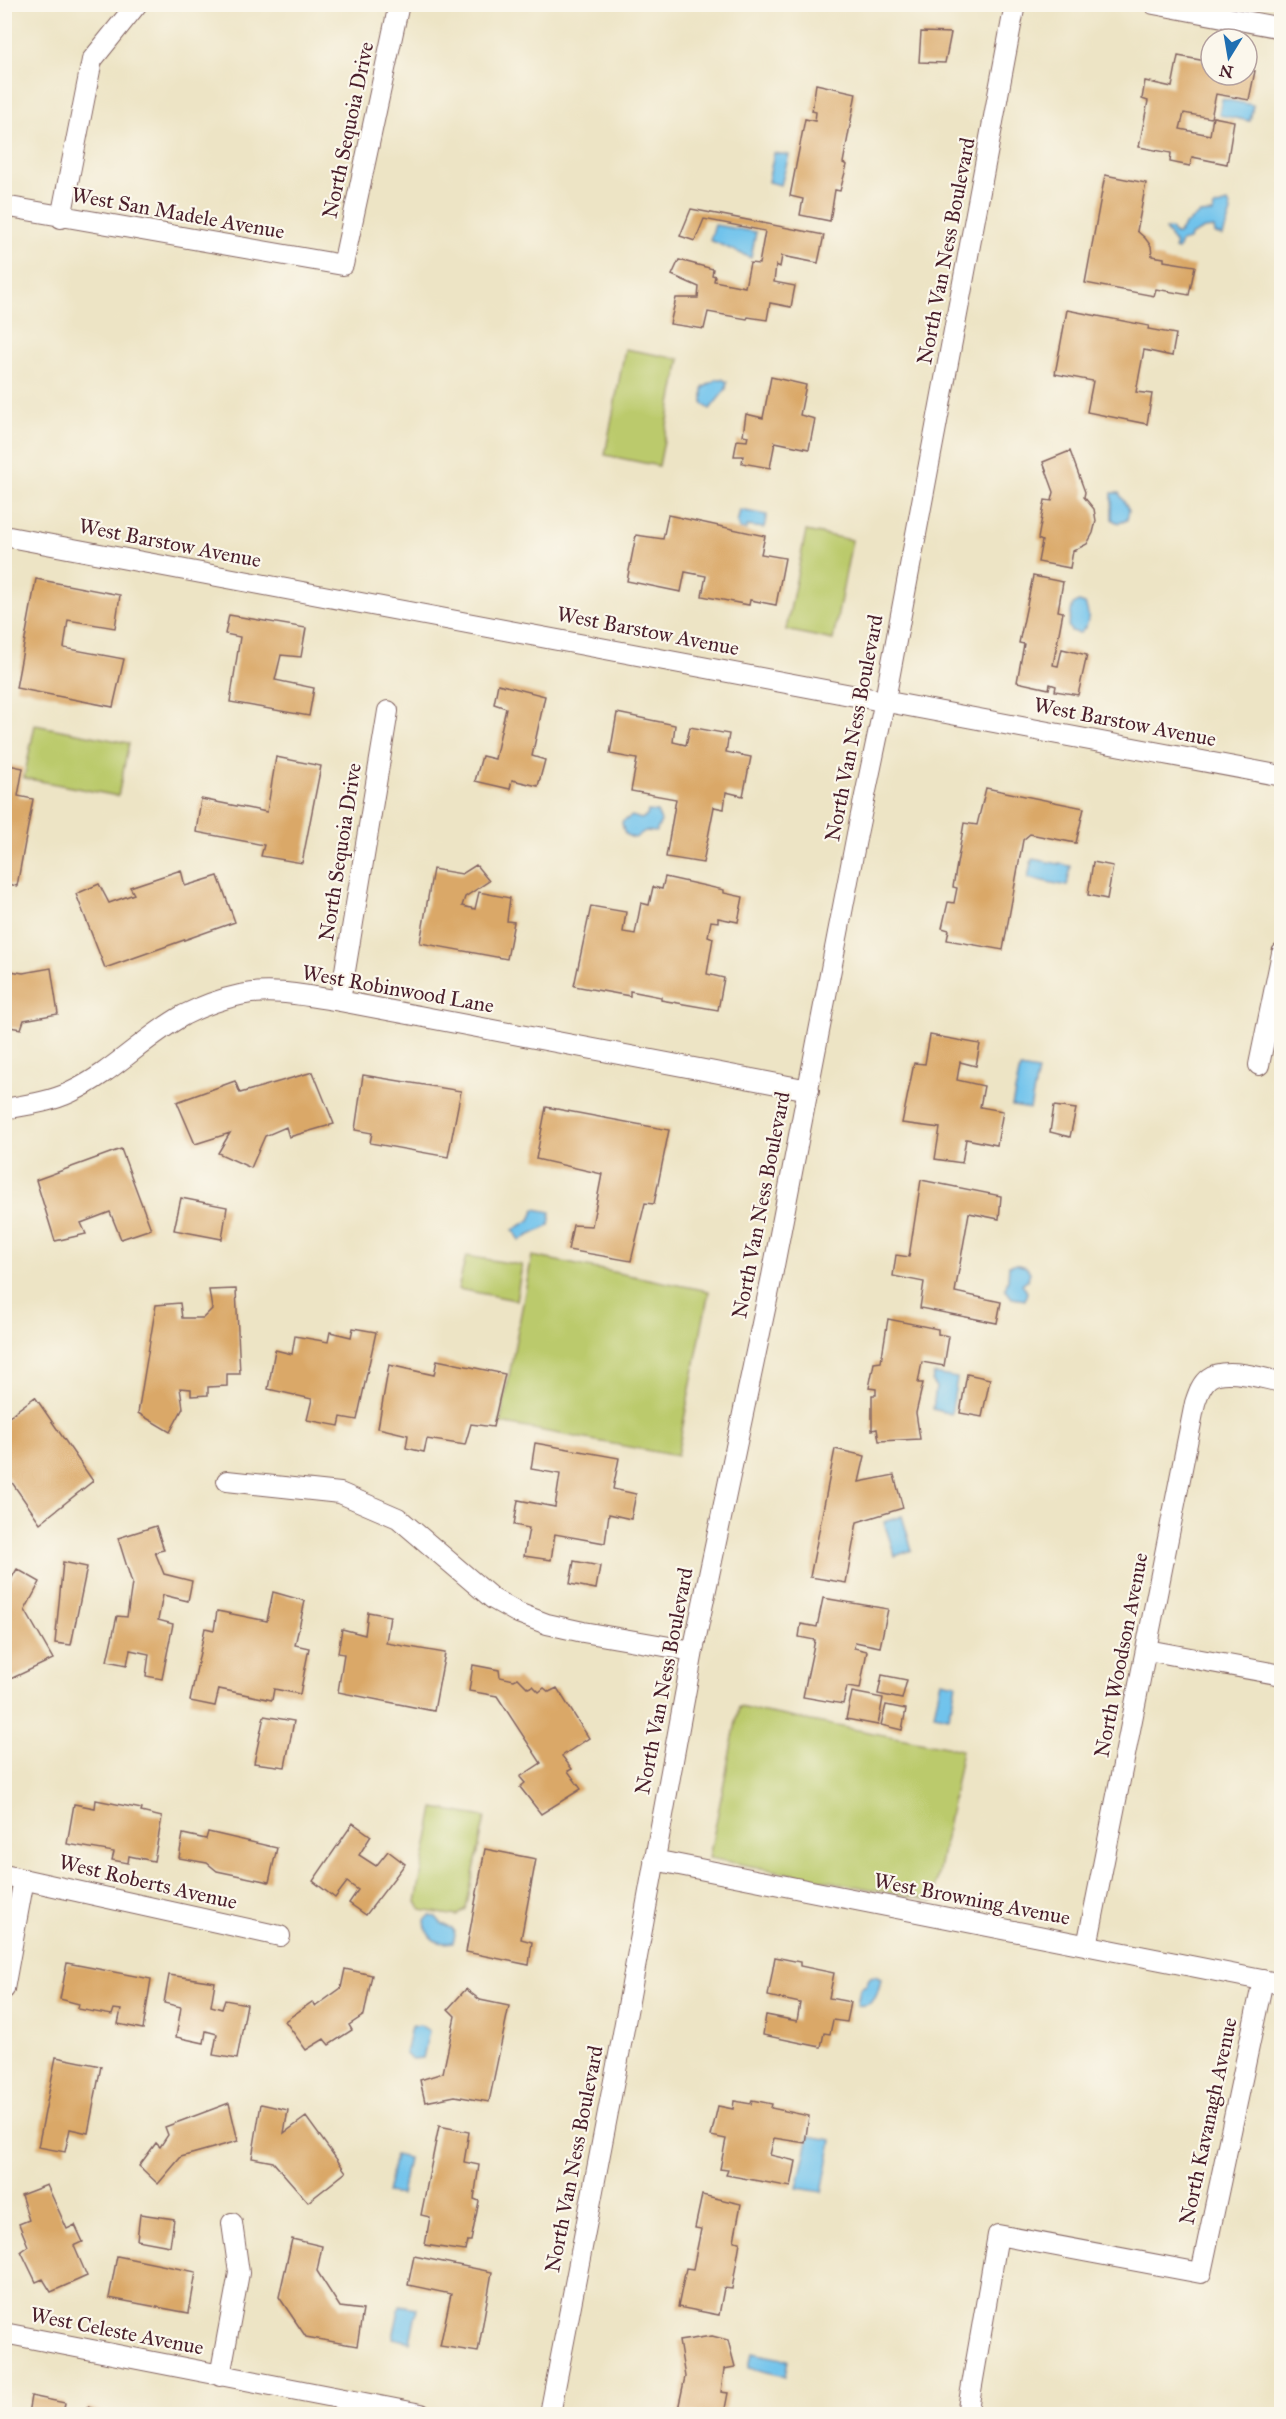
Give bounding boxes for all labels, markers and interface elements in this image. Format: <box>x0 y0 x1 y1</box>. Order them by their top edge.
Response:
north arrow <box>1199 27 1259 87</box>
street label: North Sequoia Drive <box>317 39 379 221</box>
text: N <box>1217 61 1235 82</box>
street label: North Van Ness Boulevard <box>911 135 981 367</box>
street label: West San Madele Avenue <box>69 181 287 245</box>
street label: West Barstow Avenue <box>77 513 264 573</box>
street label: West Barstow Avenue <box>555 601 742 661</box>
street label: North Van Ness Boulevard <box>819 612 889 844</box>
street label: West Barstow Avenue <box>1032 692 1219 752</box>
street label: North Sequoia Drive <box>313 761 367 943</box>
street label: West Robinwood Lane <box>300 959 496 1019</box>
street label: North Van Ness Boulevard <box>726 1089 796 1321</box>
street label: North Woodson Avenue <box>1088 1550 1154 1760</box>
street label: North Van Ness Boulevard <box>629 1565 699 1797</box>
street label: West Roberts Avenue <box>56 1849 240 1915</box>
street label: West Browning Avenue <box>872 1867 1073 1931</box>
street label: North Kavanagh Avenue <box>1173 2015 1243 2227</box>
street label: North Van Ness Boulevard <box>539 2043 609 2275</box>
street label: West Celeste Avenue <box>28 2301 206 2361</box>

